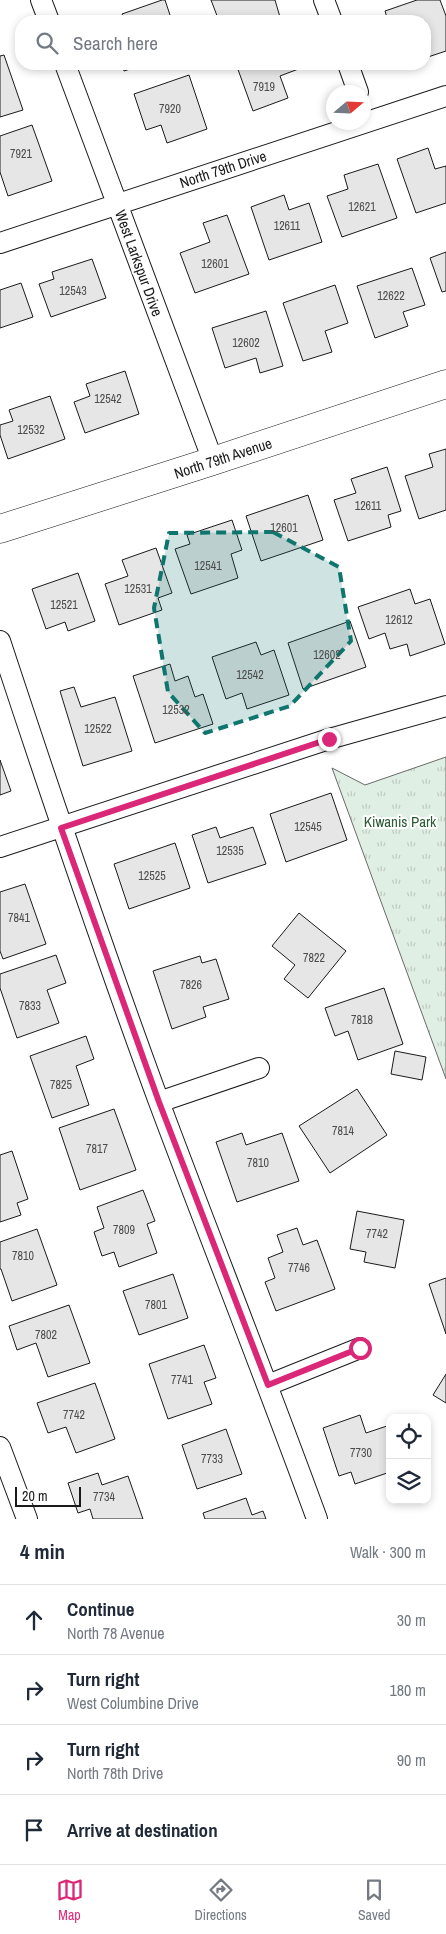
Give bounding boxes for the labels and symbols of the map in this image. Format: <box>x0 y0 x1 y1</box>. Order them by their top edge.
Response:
house number: 7919 <box>253 79 275 95</box>
north arrow <box>326 85 371 130</box>
house number: 7920 <box>159 101 181 117</box>
street label: North 79th Drive <box>177 145 269 193</box>
house number: 7921 <box>10 146 32 162</box>
house number: 12621 <box>348 199 376 215</box>
street label: West Larkspur Drive <box>110 207 168 319</box>
house number: 12611 <box>274 218 301 234</box>
house number: 12601 <box>201 256 229 272</box>
house number: 12543 <box>59 283 87 299</box>
house number: 12622 <box>377 288 405 304</box>
house number: 12602 <box>232 335 260 351</box>
house number: 12542 <box>94 391 122 407</box>
house number: 12532 <box>17 422 45 438</box>
street label: North 79th Avenue <box>171 432 275 484</box>
house number: 12611 <box>355 498 382 514</box>
house number: 12601 <box>270 520 298 536</box>
house number: 12541 <box>194 558 222 574</box>
house number: 12531 <box>124 581 152 597</box>
house number: 12521 <box>50 597 78 613</box>
house number: 12612 <box>385 612 413 628</box>
house number: 12602 <box>313 647 341 663</box>
house number: 12542 <box>236 667 264 683</box>
house number: 12532 <box>162 702 190 718</box>
house number: 12522 <box>84 721 112 737</box>
route end <box>318 728 341 751</box>
park label: Kiwanis Park <box>364 811 437 832</box>
house number: 12545 <box>294 819 322 835</box>
house number: 12535 <box>216 843 244 859</box>
house number: 12525 <box>138 868 166 884</box>
house number: 7841 <box>8 910 30 926</box>
house number: 7822 <box>303 950 325 966</box>
house number: 7826 <box>180 977 202 993</box>
house number: 7833 <box>19 998 41 1014</box>
house number: 7818 <box>351 1012 373 1028</box>
house number: 7825 <box>50 1077 72 1093</box>
house number: 7814 <box>332 1123 354 1139</box>
house number: 7817 <box>86 1141 108 1157</box>
house number: 7810 <box>247 1155 269 1171</box>
house number: 7809 <box>113 1222 135 1238</box>
house number: 7742 <box>366 1226 388 1242</box>
house number: 7810 <box>12 1248 34 1264</box>
house number: 7746 <box>288 1260 310 1276</box>
house number: 7801 <box>145 1297 167 1313</box>
house number: 7802 <box>35 1327 57 1343</box>
route start <box>349 1337 372 1360</box>
house number: 7741 <box>171 1372 193 1388</box>
house number: 7742 <box>63 1407 85 1423</box>
house number: 7730 <box>350 1445 372 1461</box>
house number: 7733 <box>201 1451 223 1467</box>
scale bar <box>15 1484 81 1507</box>
house number: 7734 <box>93 1489 115 1505</box>

